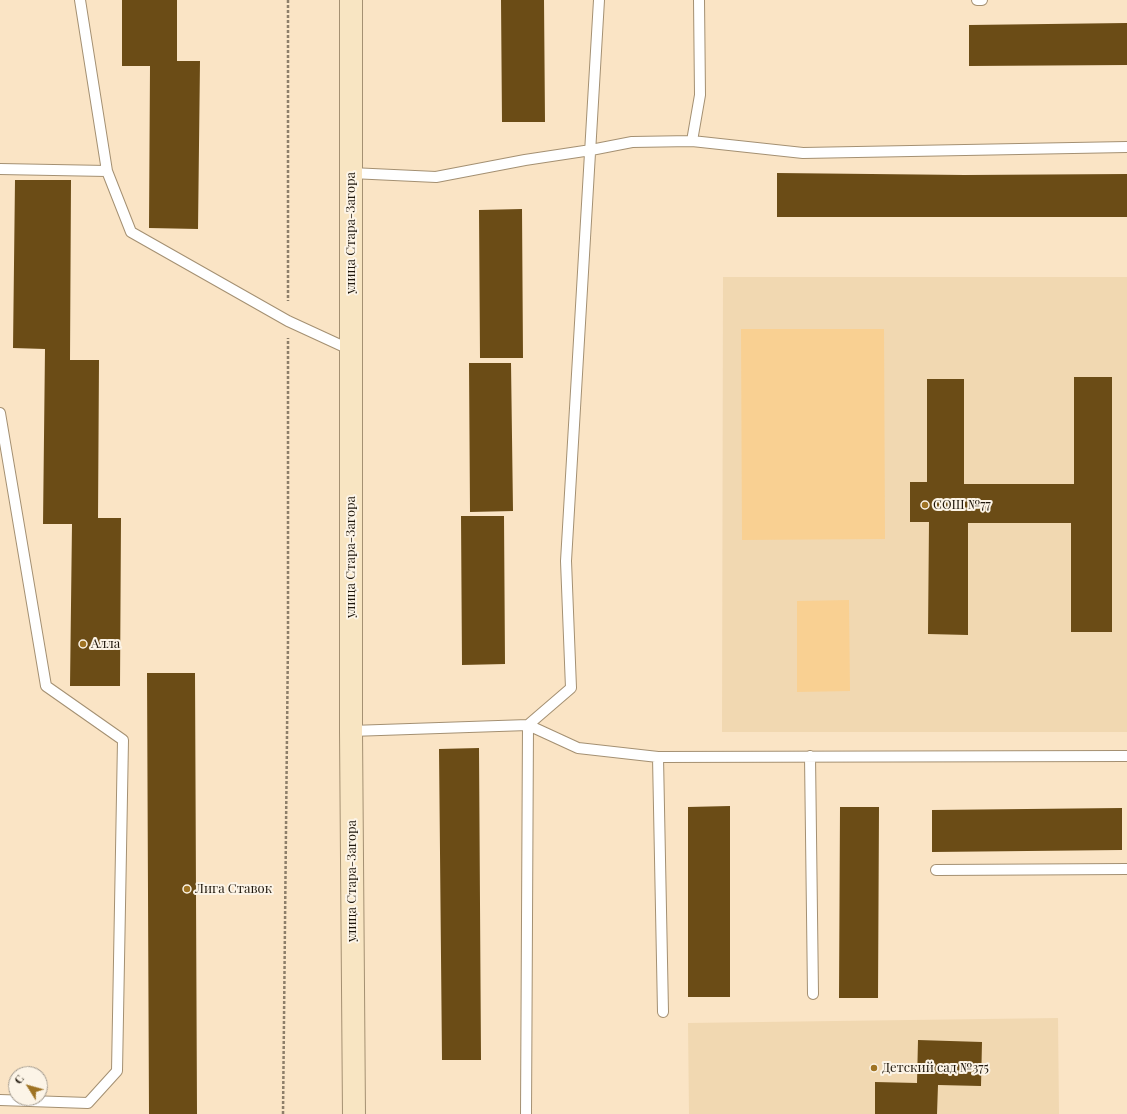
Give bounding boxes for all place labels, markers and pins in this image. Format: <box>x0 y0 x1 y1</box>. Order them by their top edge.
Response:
place label: СОШ №77 <box>933 497 991 513</box>
marker: СОШ №77 <box>920 500 930 510</box>
place label: Алла <box>91 636 120 652</box>
marker: Алла <box>78 639 88 649</box>
place label: Лига Ставок <box>195 881 272 897</box>
marker: Лига Ставок <box>182 884 192 894</box>
place label: Детский сад №375 <box>882 1060 989 1076</box>
marker: Детский сад №375 <box>869 1063 879 1073</box>

